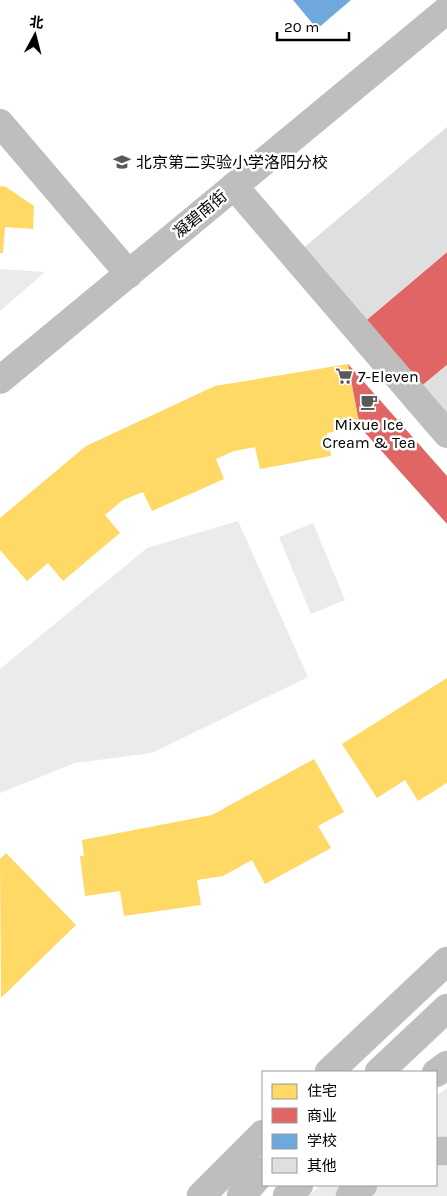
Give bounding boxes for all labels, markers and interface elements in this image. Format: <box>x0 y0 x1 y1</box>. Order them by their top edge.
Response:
north arrow <box>10 10 60 60</box>
scale bar <box>277 10 350 42</box>
text: 北 <box>29 13 45 32</box>
text: 20 m <box>284 18 319 36</box>
school or university icon: 北京第二实验小学洛阳分校 <box>112 152 132 172</box>
place label: 北京第二实验小学洛阳分校 <box>136 153 328 172</box>
street label: 凝碧南街 <box>169 186 231 242</box>
supermarket icon: 7-Eleven <box>334 366 354 386</box>
place label: 7-Eleven <box>358 367 419 386</box>
cafe icon: Mixue Ice Cream & Tea <box>359 392 379 412</box>
place label: Mixue Ice Cream & Tea <box>322 415 416 452</box>
legend <box>262 1071 437 1186</box>
text: 住宅 <box>307 1082 337 1100</box>
text: 商业 <box>307 1107 337 1125</box>
text: 学校 <box>307 1132 337 1150</box>
text: 其他 <box>307 1157 337 1175</box>

